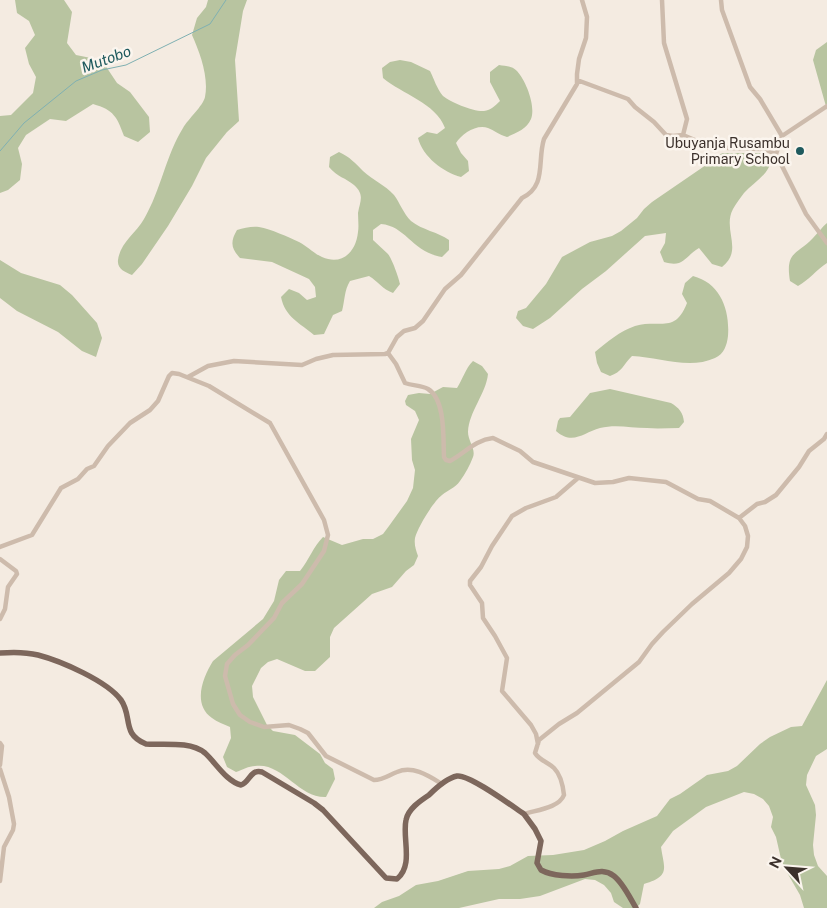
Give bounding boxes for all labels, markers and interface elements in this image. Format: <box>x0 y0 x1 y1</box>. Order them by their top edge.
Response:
water label: Mutobo <box>79 42 133 76</box>
place label: Ubuyanja Rusambu Primary School <box>665 135 790 167</box>
marker: Ubuyanja Rusambu Primary School <box>794 145 806 157</box>
north arrow <box>762 843 812 893</box>
text: N <box>766 854 785 871</box>

